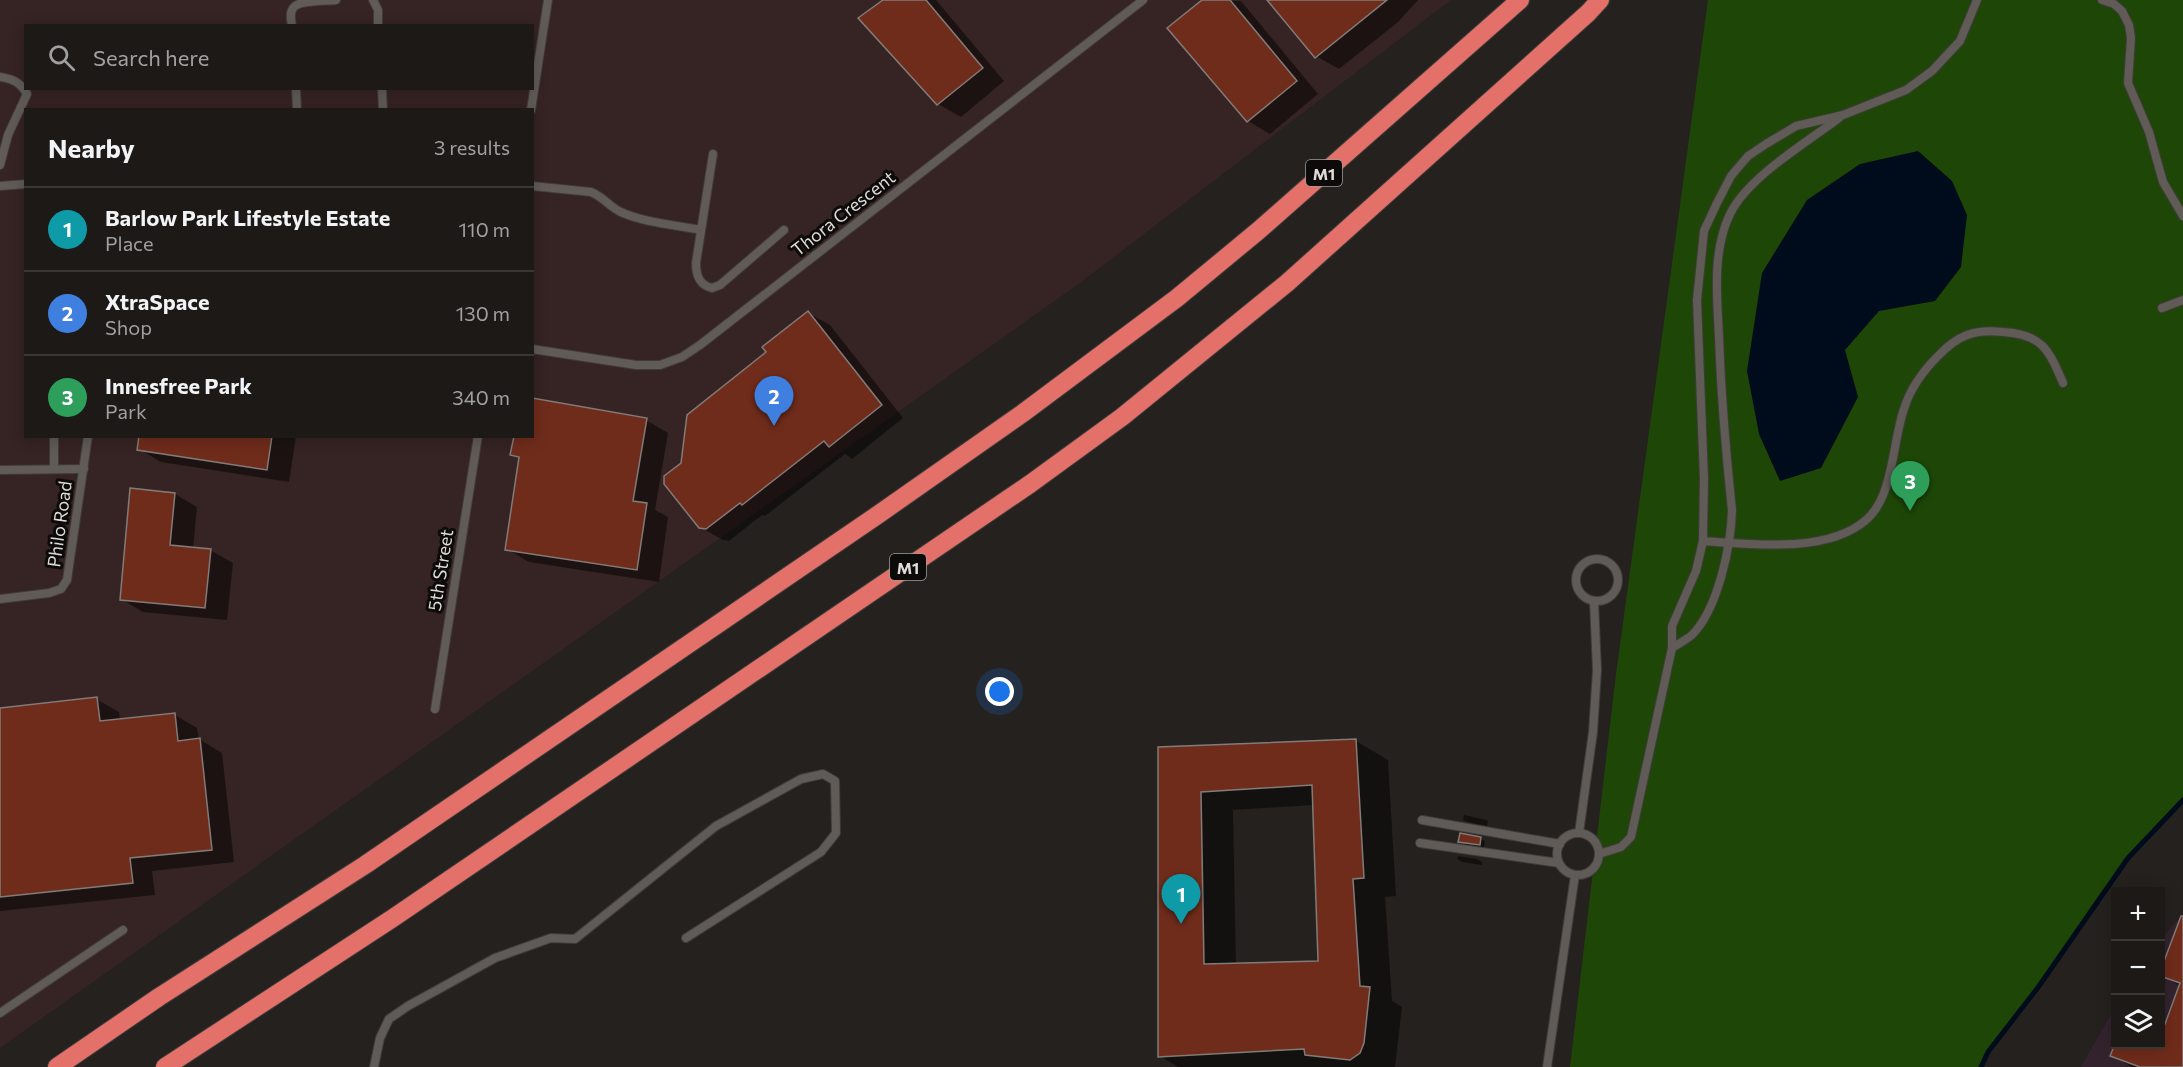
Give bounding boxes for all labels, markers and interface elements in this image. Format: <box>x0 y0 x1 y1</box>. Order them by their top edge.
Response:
search box <box>24 24 534 90</box>
icon: search <box>45 41 78 74</box>
text: Search here <box>93 44 209 71</box>
text: Nearby <box>48 132 135 163</box>
text: 3 results <box>434 135 510 159</box>
road number: M1 <box>1306 160 1342 186</box>
street label: Thora Crescent <box>787 166 899 260</box>
text: Barlow Park Lifestyle Estate <box>105 204 390 231</box>
text: 1 <box>63 217 72 241</box>
text: 110 m <box>459 217 510 241</box>
text: Place <box>105 231 154 255</box>
text: XtraSpace <box>105 288 210 315</box>
text: 2 <box>62 301 73 325</box>
text: 130 m <box>456 301 510 325</box>
text: Shop <box>105 315 152 339</box>
text: Innesfree Park <box>105 372 252 399</box>
pin: 2 <box>754 376 794 426</box>
text: 3 <box>62 385 73 409</box>
text: 340 m <box>452 385 510 409</box>
text: Park <box>105 399 147 423</box>
pin: 3 <box>1890 462 1930 511</box>
street label: Philo Road <box>42 479 76 569</box>
street label: 5th Street <box>423 528 457 612</box>
road number: M1 <box>890 554 926 580</box>
your location <box>985 677 1014 706</box>
pin: 1 <box>1162 874 1200 924</box>
map controls <box>2111 887 2165 1049</box>
button: + <box>2111 887 2165 941</box>
button: − <box>2111 941 2165 995</box>
button: layers <box>2111 995 2165 1049</box>

